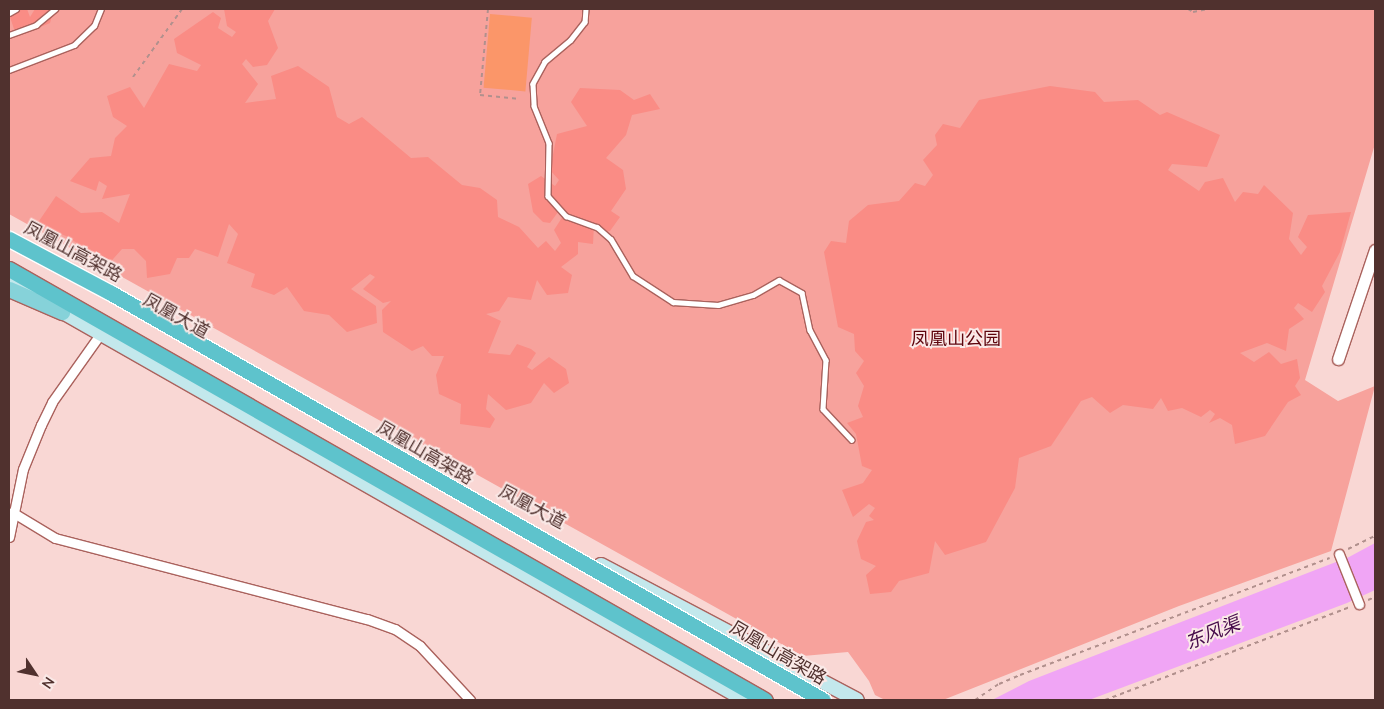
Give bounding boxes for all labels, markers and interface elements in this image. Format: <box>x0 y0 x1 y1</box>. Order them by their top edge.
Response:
street label: 凤凰山高架路 <box>20 217 126 287</box>
street label: 凤凰大道 <box>139 289 213 343</box>
park label: 凤凰山公园 <box>911 328 1001 350</box>
street label: 凤凰山高架路 <box>373 417 477 489</box>
street label: 凤凰大道 <box>495 481 569 533</box>
water label: 东风渠 <box>1182 613 1244 655</box>
street label: 凤凰山高架路 <box>726 617 830 689</box>
north arrow <box>10 649 60 699</box>
text: N <box>37 673 59 692</box>

